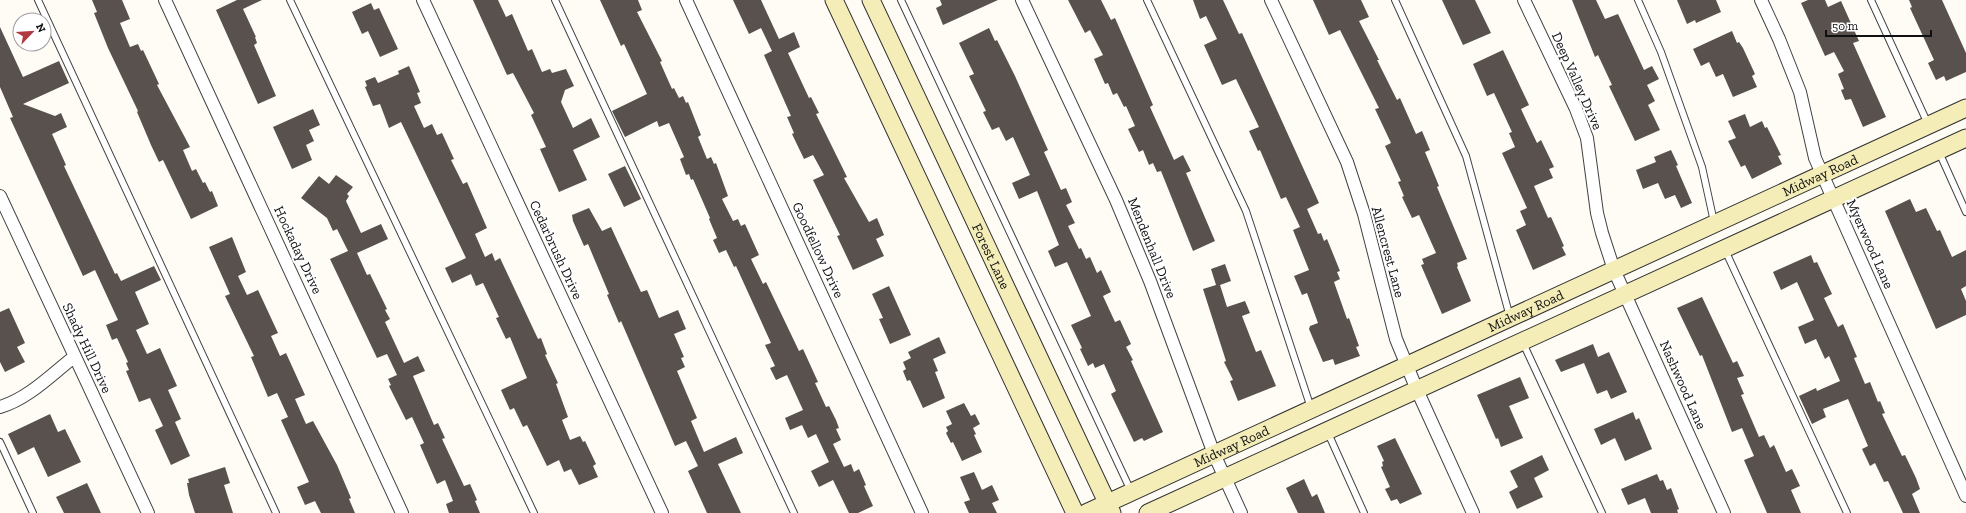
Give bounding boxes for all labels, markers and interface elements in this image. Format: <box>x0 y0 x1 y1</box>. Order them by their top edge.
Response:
north arrow <box>12 12 52 52</box>
scale bar <box>1826 12 1931 38</box>
text: 50 m <box>1832 19 1859 33</box>
text: N <box>33 21 49 35</box>
street label: Deep Valley Drive <box>1548 30 1606 133</box>
street label: Midway Road <box>1780 150 1861 200</box>
street label: Mendenhall Drive <box>1124 195 1180 301</box>
street label: Myerwood Lane <box>1843 197 1897 292</box>
street label: Cedarbrush Drive <box>526 198 587 303</box>
street label: Goodfellow Drive <box>788 199 848 301</box>
street label: Hockaday Drive <box>270 203 326 297</box>
street label: Allencrest Lane <box>1368 205 1408 300</box>
street label: Forest Lane <box>969 220 1014 292</box>
street label: Midway Road <box>1485 286 1566 335</box>
street label: Shady Hill Drive <box>59 300 116 396</box>
street label: Nashwood Lane <box>1656 338 1710 432</box>
street label: Midway Road <box>1191 421 1272 471</box>

